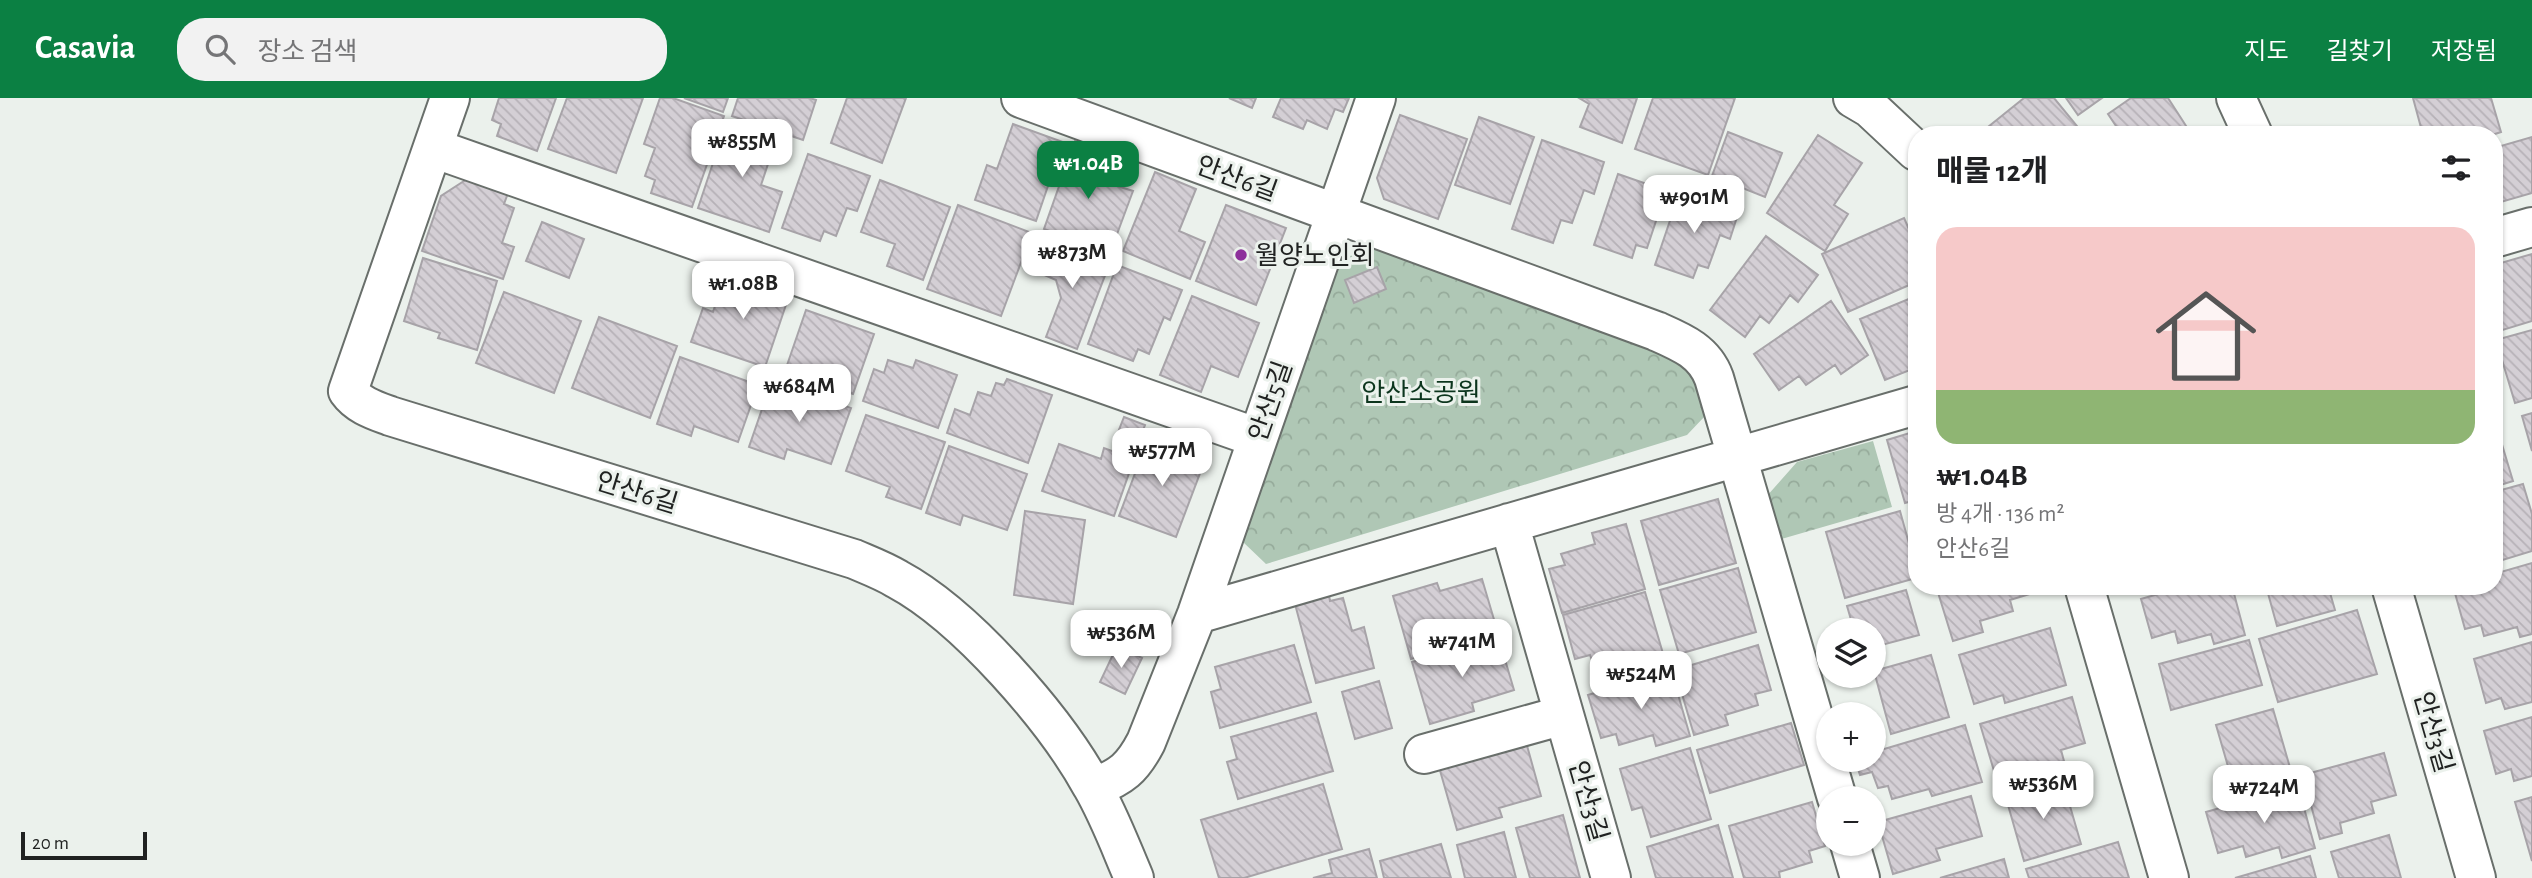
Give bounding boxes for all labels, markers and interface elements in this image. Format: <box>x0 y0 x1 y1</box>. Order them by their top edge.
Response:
search box <box>177 18 667 81</box>
icon: search <box>201 30 239 68</box>
text: Casavia <box>35 32 135 65</box>
text: 장소 검색 <box>257 39 357 65</box>
text: 지도 <box>2244 40 2289 64</box>
text: 길찾기 <box>2327 40 2393 64</box>
text: 저장됨 <box>2431 40 2497 64</box>
pin: ₩855M <box>693 120 791 179</box>
text: ₩855M <box>707 130 777 153</box>
pin: ₩1.04B <box>1031 141 1145 201</box>
icon: filters <box>2437 149 2475 187</box>
street label: 안산6길 <box>1193 151 1281 206</box>
text: ₩1.04B <box>1053 152 1123 175</box>
text: 매물 12개 <box>1936 157 2048 187</box>
pin: ₩901M <box>1645 176 1743 235</box>
text: ₩901M <box>1659 186 1729 209</box>
pin: ₩873M <box>1023 230 1121 290</box>
text: ₩873M <box>1037 241 1107 264</box>
place label: 월양노인회 <box>1255 242 1375 269</box>
marker: 월양노인회 <box>1233 247 1249 263</box>
pin: ₩1.08B <box>686 262 800 321</box>
text: ₩1.08B <box>708 272 778 295</box>
icon: home <box>2143 273 2269 399</box>
street label: 안산5길 <box>1244 358 1297 445</box>
pin: ₩684M <box>750 364 848 424</box>
text: ₩684M <box>763 375 835 398</box>
park label: 안산소공원 <box>1361 379 1481 406</box>
pin: ₩577M <box>1113 428 1211 488</box>
text: ₩577M <box>1128 439 1196 462</box>
text: ₩1.04B <box>1936 461 2028 491</box>
street label: 안산6길 <box>593 467 681 518</box>
text: 방 4개 · 136 m² <box>1936 503 2064 526</box>
text: 안산6길 <box>1936 538 2010 561</box>
pin: ₩536M <box>1072 610 1170 670</box>
map controls <box>1816 618 1886 856</box>
button: layers <box>1816 618 1886 688</box>
pin: ₩741M <box>1413 620 1511 679</box>
text: ₩536M <box>1086 621 1156 644</box>
text: ₩741M <box>1428 630 1496 653</box>
pin: ₩524M <box>1592 652 1690 711</box>
text: ₩524M <box>1606 662 1676 685</box>
street label: 안산3길 <box>2409 689 2458 776</box>
button: + <box>1816 702 1886 772</box>
street label: 안산3길 <box>1564 758 1613 845</box>
pin: ₩536M <box>1994 762 2092 821</box>
pin: ₩724M <box>2215 766 2313 825</box>
text: ₩536M <box>2008 772 2078 795</box>
text: ₩724M <box>2229 776 2299 799</box>
button: − <box>1816 786 1886 856</box>
scale bar <box>21 829 147 861</box>
text: 20 m <box>32 834 69 853</box>

